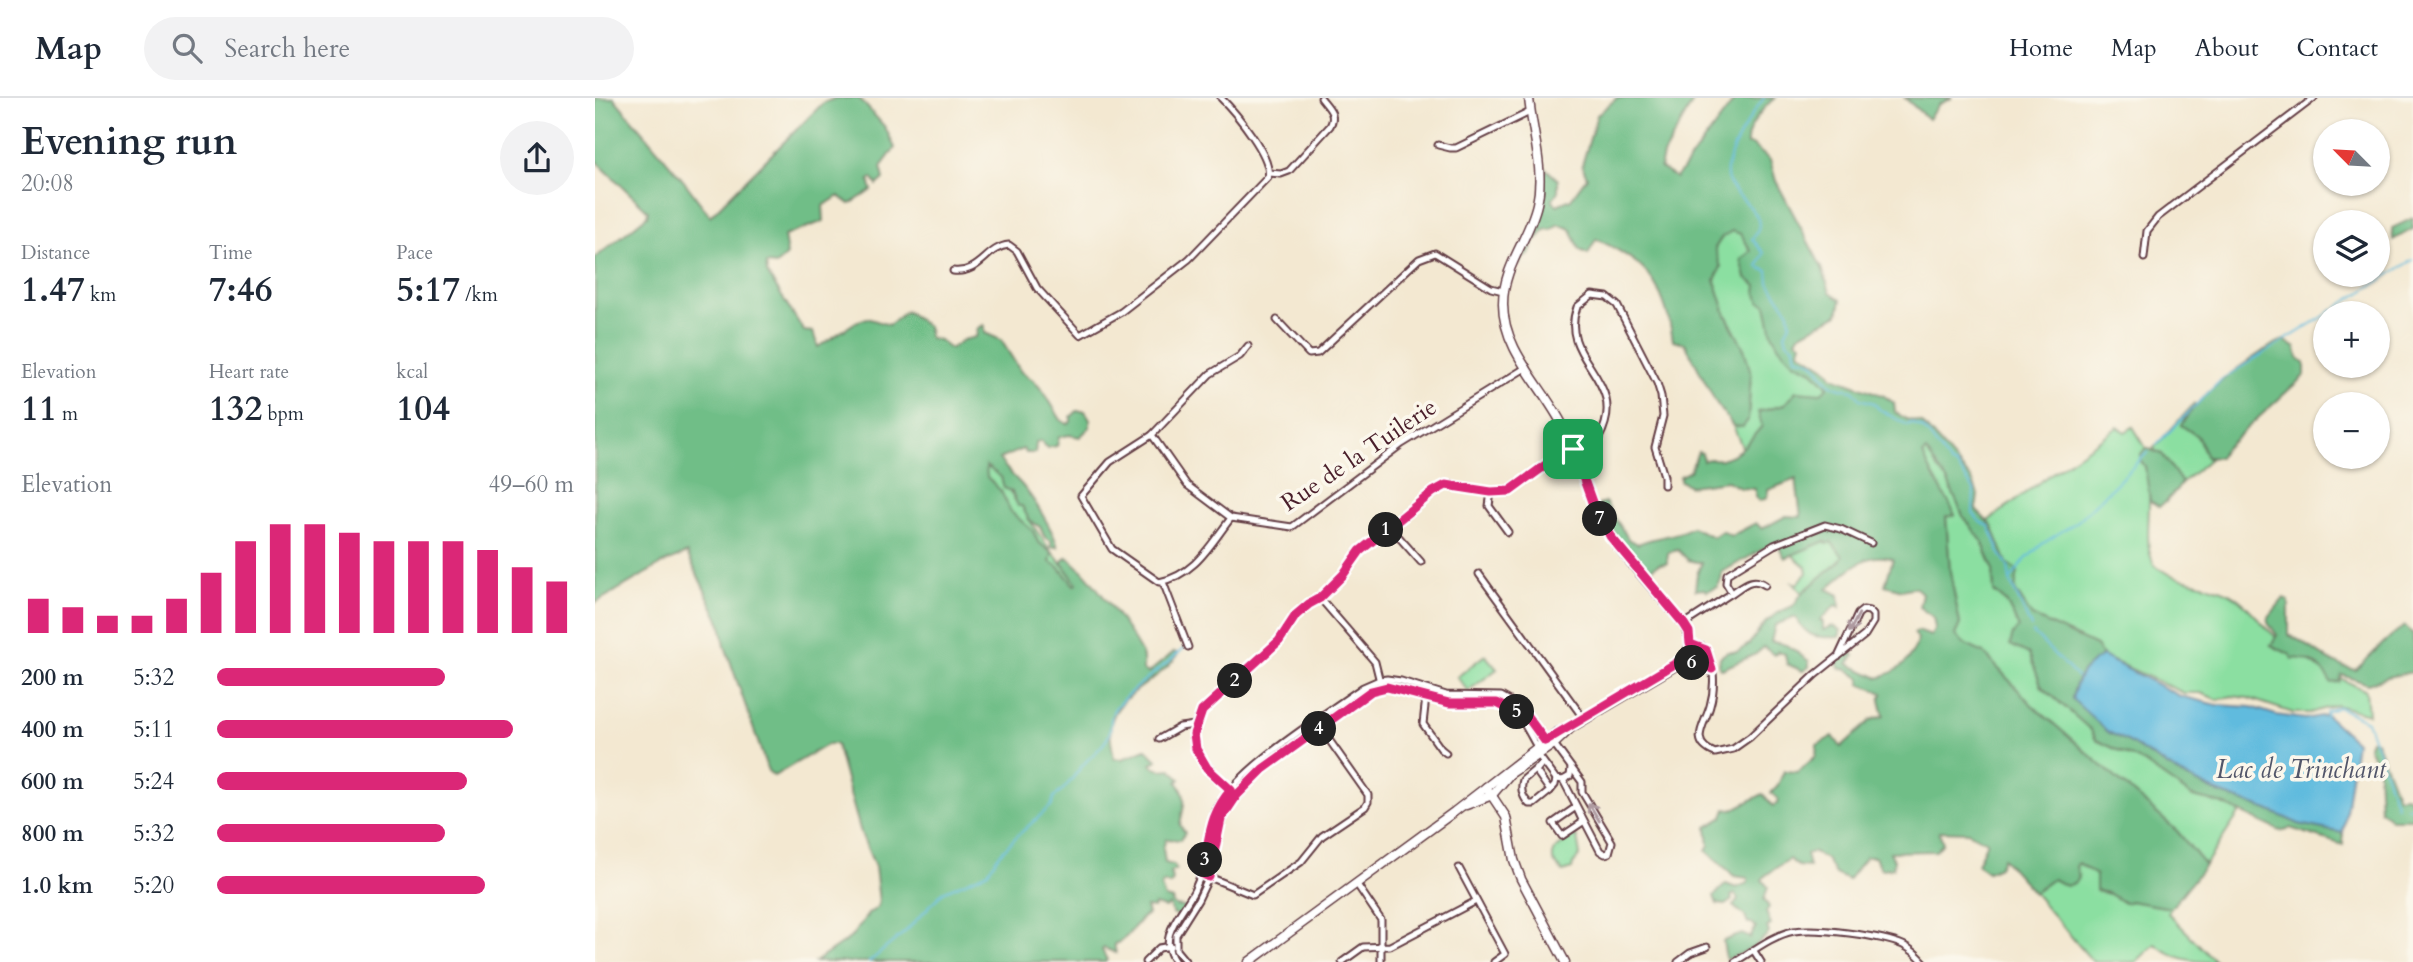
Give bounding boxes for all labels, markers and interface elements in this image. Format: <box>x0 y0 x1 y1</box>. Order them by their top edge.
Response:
search box <box>144 17 634 80</box>
text: Map <box>35 26 102 71</box>
icon: search <box>168 29 206 67</box>
text: Search here <box>224 31 350 66</box>
text: Home <box>2009 32 2073 65</box>
text: Map <box>2111 32 2157 65</box>
text: About <box>2195 32 2259 65</box>
text: Contact <box>2297 32 2378 65</box>
text: Evening run <box>21 116 237 168</box>
north arrow <box>2313 119 2391 196</box>
map controls <box>2313 119 2390 469</box>
button: share <box>500 121 574 195</box>
text: 20:08 <box>21 168 74 199</box>
button: layers <box>2313 210 2390 287</box>
text: Distance <box>21 240 90 266</box>
text: Time <box>209 240 253 266</box>
text: Pace <box>396 240 433 266</box>
text: 1.47 <box>21 266 85 314</box>
text: 7:46 <box>209 266 273 314</box>
text: 5:17 <box>396 266 460 314</box>
text: km <box>85 282 116 308</box>
text: /km <box>460 282 498 308</box>
button: + <box>2313 301 2390 378</box>
text: Elevation <box>21 359 96 385</box>
text: Heart rate <box>209 359 289 385</box>
text: kcal <box>396 359 428 385</box>
text: 11 <box>21 385 57 433</box>
text: 132 <box>209 385 262 433</box>
text: 104 <box>396 385 450 433</box>
street label: Rue de la Tuilerie <box>1275 391 1443 519</box>
button: − <box>2313 392 2390 469</box>
text: m <box>57 401 78 427</box>
text: bpm <box>262 401 304 427</box>
pin <box>1543 419 1603 479</box>
icon: arrive <box>1554 430 1592 468</box>
text: Elevation <box>21 469 112 500</box>
text: 49–60 m <box>489 469 574 500</box>
pin: 7 <box>1583 502 1618 536</box>
text: 7 <box>1595 505 1604 531</box>
pin: 1 <box>1369 512 1403 548</box>
text: 1 <box>1381 516 1390 542</box>
one-way arrow <box>1846 613 1860 633</box>
pin: 6 <box>1675 646 1709 680</box>
text: 6 <box>1687 649 1696 675</box>
text: 200 m <box>21 662 84 693</box>
text: 5:32 <box>133 662 174 693</box>
pin: 2 <box>1217 664 1253 698</box>
text: 2 <box>1230 667 1239 693</box>
pin: 5 <box>1499 694 1535 730</box>
text: 5 <box>1512 698 1521 724</box>
pin: 4 <box>1301 712 1337 746</box>
text: 400 m <box>21 714 84 745</box>
text: 5:11 <box>133 714 174 745</box>
text: 4 <box>1314 715 1323 741</box>
water label: Lac de Trinchant <box>2216 752 2387 787</box>
text: 600 m <box>21 766 84 797</box>
text: 5:24 <box>133 766 174 797</box>
one-way arrow <box>1587 803 1601 823</box>
text: 800 m <box>21 818 84 849</box>
text: 5:32 <box>133 818 174 849</box>
pin: 3 <box>1187 842 1223 878</box>
text: 3 <box>1200 846 1209 872</box>
text: 1.0 km <box>21 870 93 901</box>
text: 5:20 <box>133 870 174 901</box>

